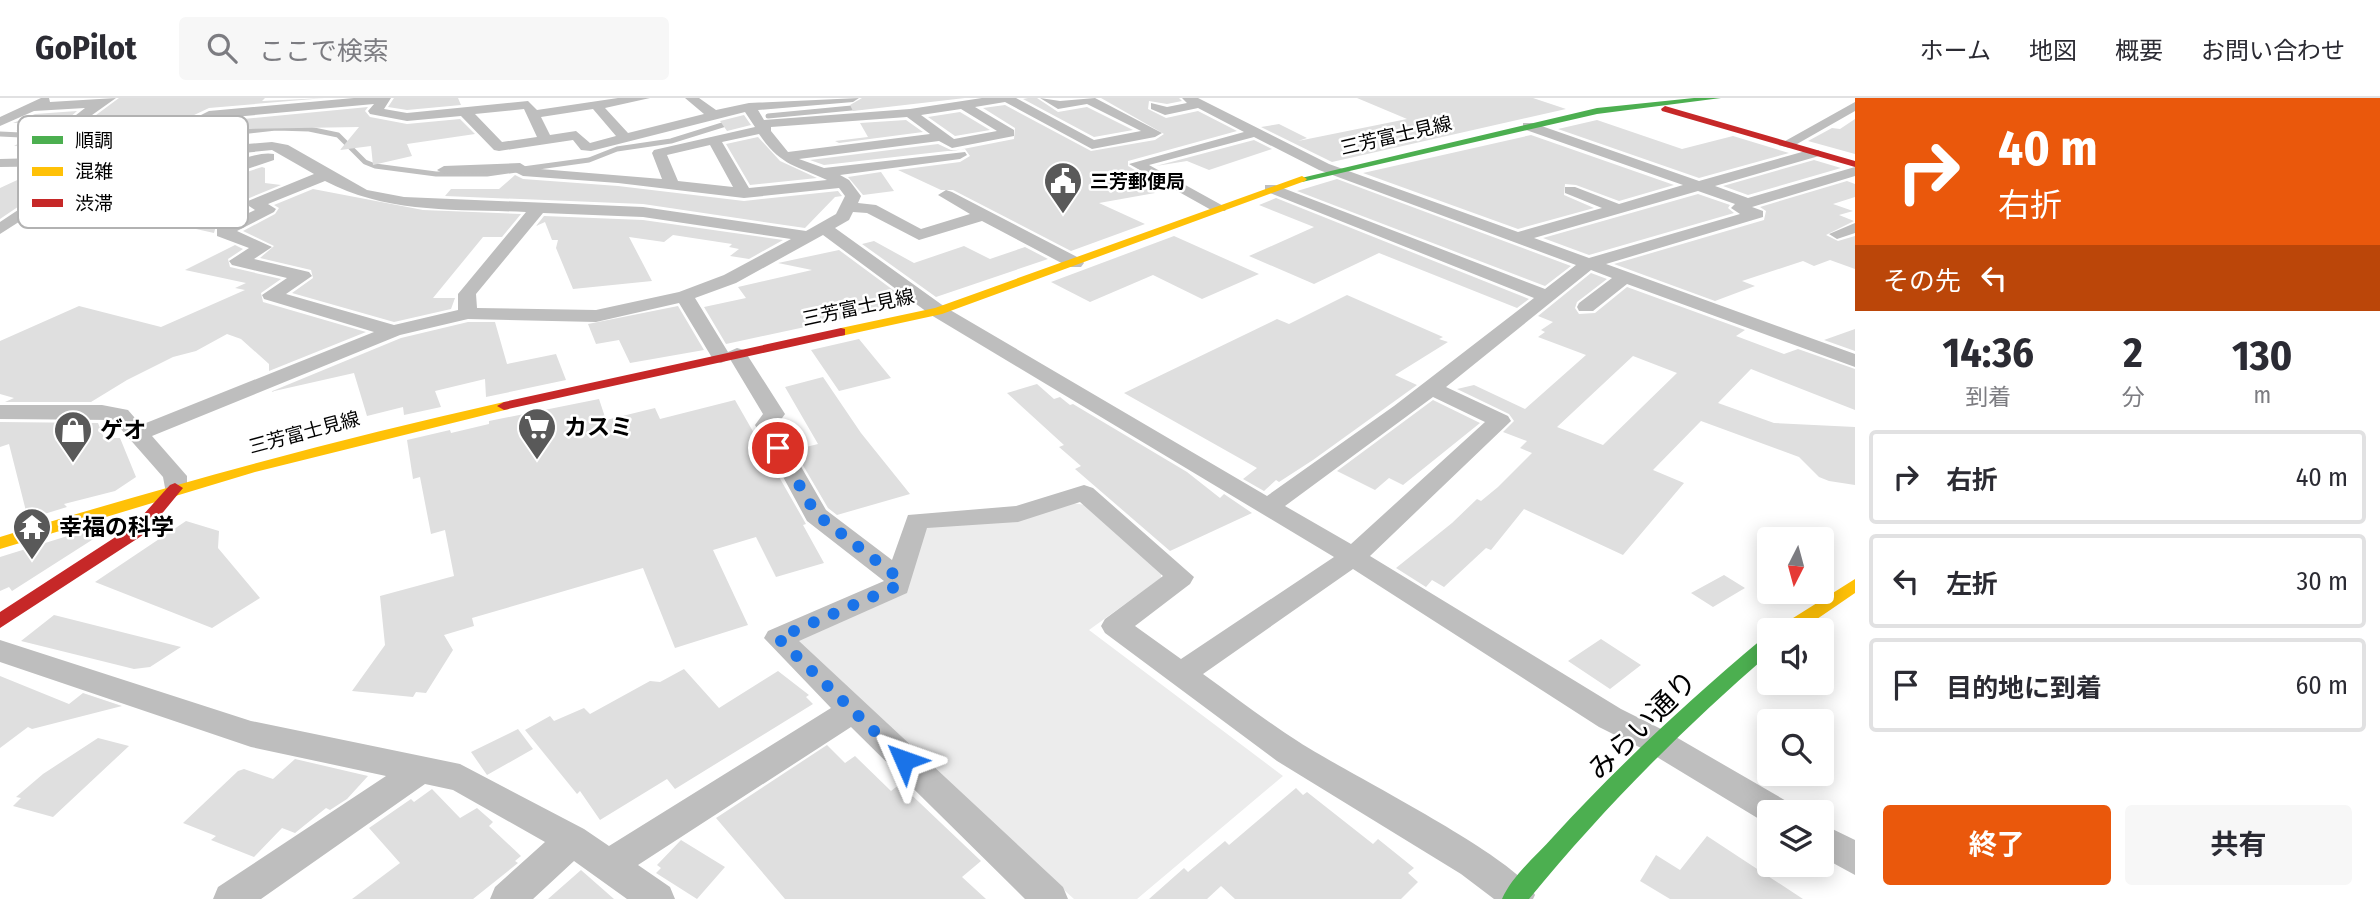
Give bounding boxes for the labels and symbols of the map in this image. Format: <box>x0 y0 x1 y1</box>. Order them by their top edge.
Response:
street label: 三芳富士見線 <box>1338 111 1454 160</box>
legend <box>18 116 248 228</box>
text: 順調 <box>75 129 113 152</box>
text: 混雑 <box>75 160 113 183</box>
public building icon: 三芳郵便局 <box>1042 160 1084 215</box>
place label: 三芳郵便局 <box>1090 170 1185 193</box>
text: 渋滞 <box>75 192 113 215</box>
street label: 三芳富士見線 <box>800 284 916 331</box>
supermarket icon: カスミ <box>516 406 558 461</box>
street label: 三芳富士見線 <box>246 407 362 458</box>
shop icon: ゲオ <box>52 409 94 464</box>
place label: カスミ <box>564 413 633 441</box>
place label: ゲオ <box>100 416 146 444</box>
pin <box>748 418 808 478</box>
temple icon: 幸福の科学 <box>11 506 53 561</box>
place label: 幸福の科学 <box>59 513 174 541</box>
north arrow <box>1757 527 1834 604</box>
street label: みらい通り <box>1581 664 1704 787</box>
position arrow <box>867 723 941 797</box>

